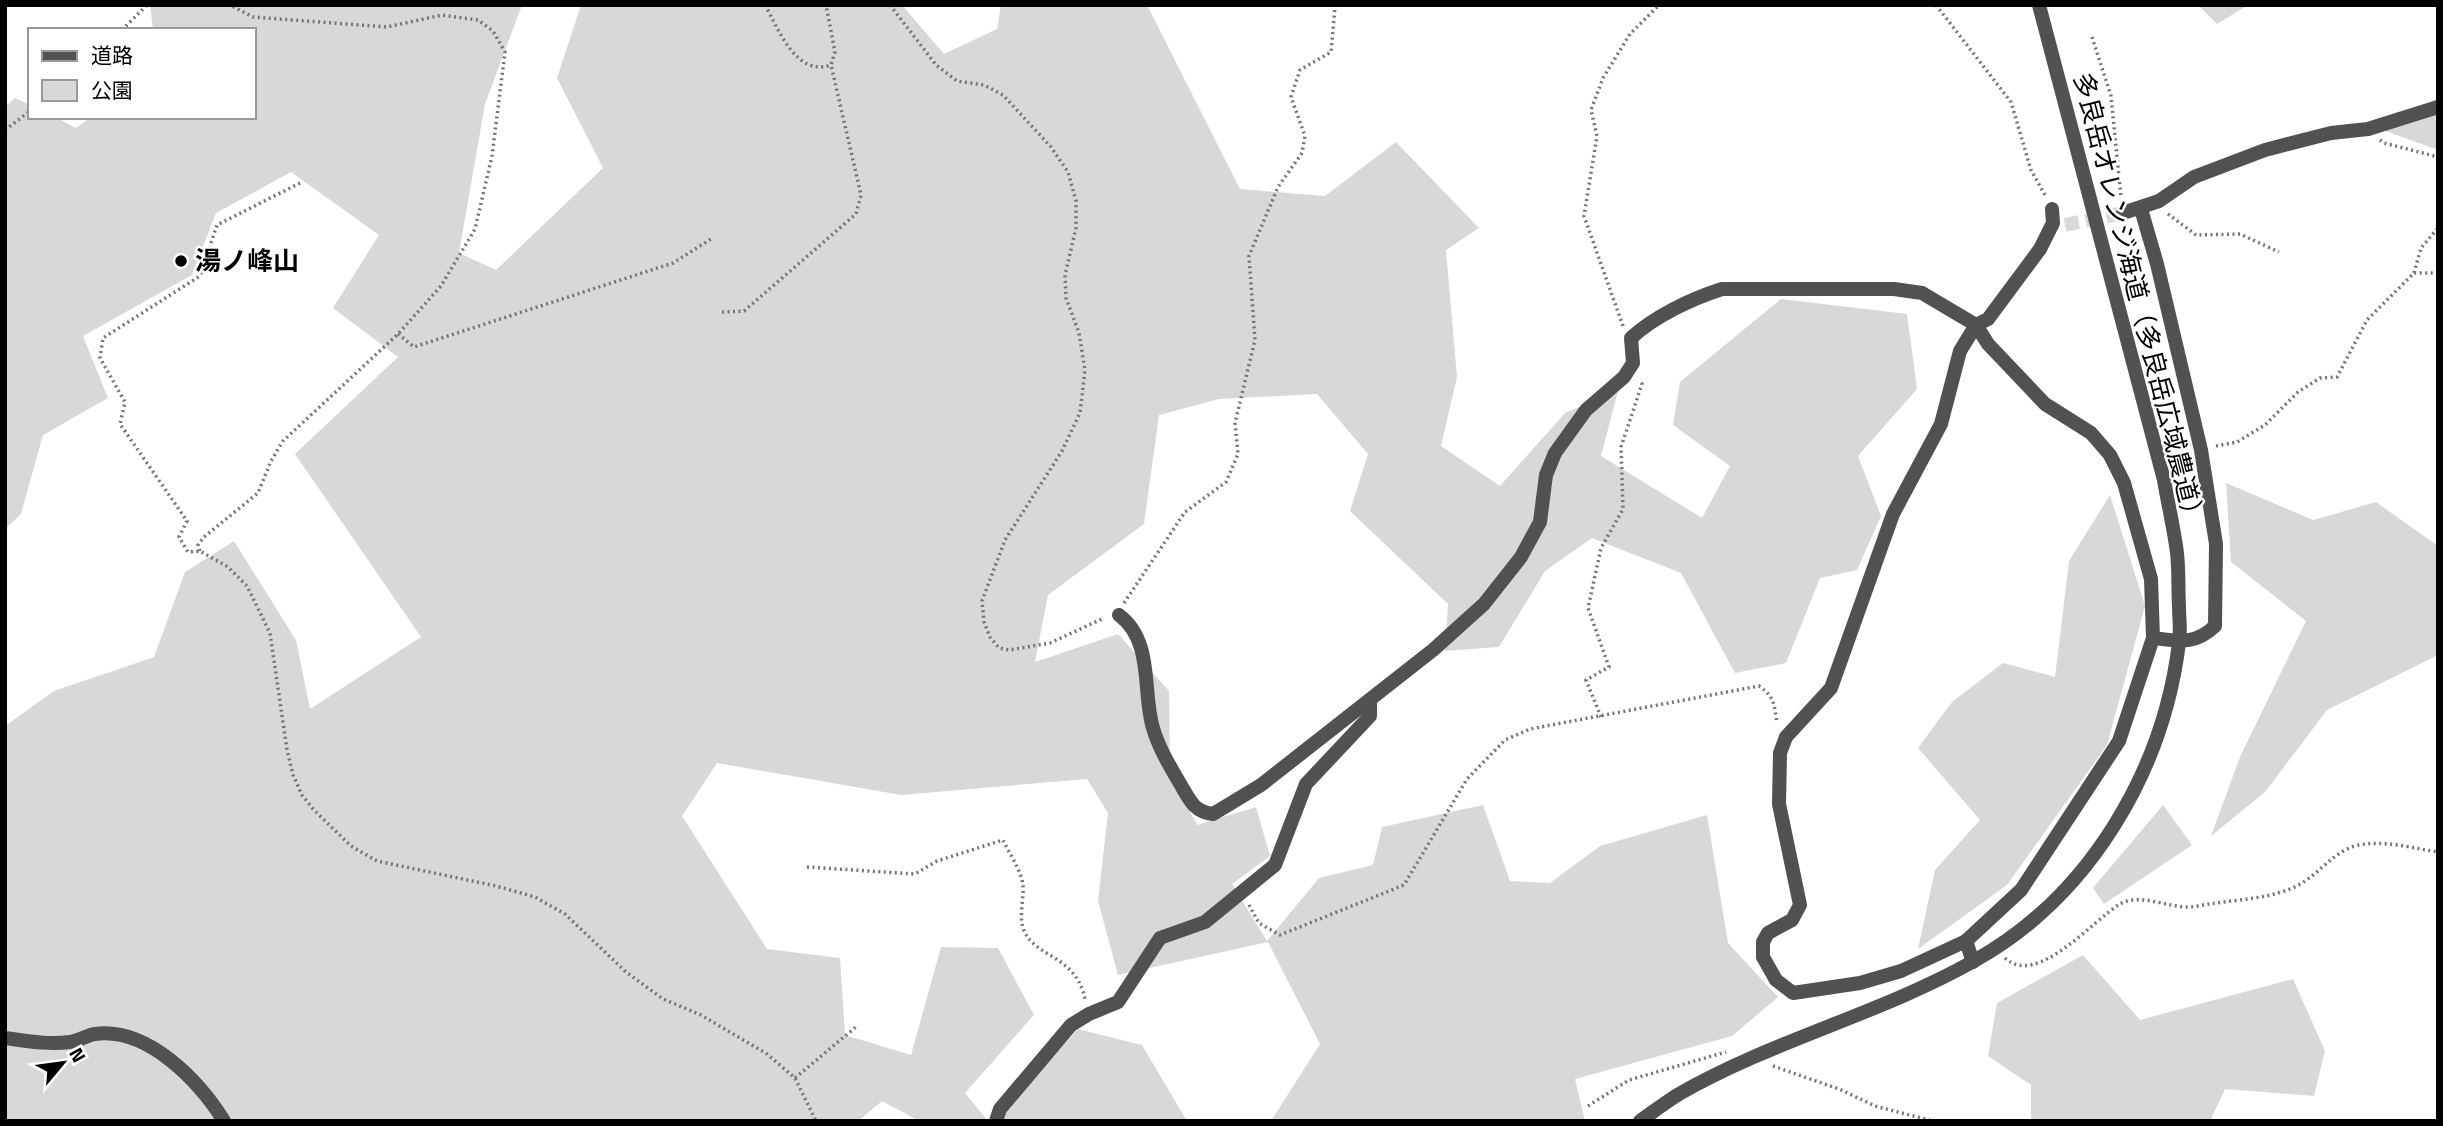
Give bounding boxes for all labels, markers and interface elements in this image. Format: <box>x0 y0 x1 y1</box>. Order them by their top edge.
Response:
legend <box>28 28 256 119</box>
text: 道路 <box>91 39 133 71</box>
street label: 多良岳オレンジ海道（多良岳広域農道） <box>2064 68 2215 532</box>
text: 公園 <box>91 74 133 106</box>
place label: 湯ノ峰山 <box>195 241 299 280</box>
marker: 湯ノ峰山 <box>173 253 189 269</box>
north arrow <box>28 1028 98 1098</box>
text: N <box>62 1042 94 1067</box>

